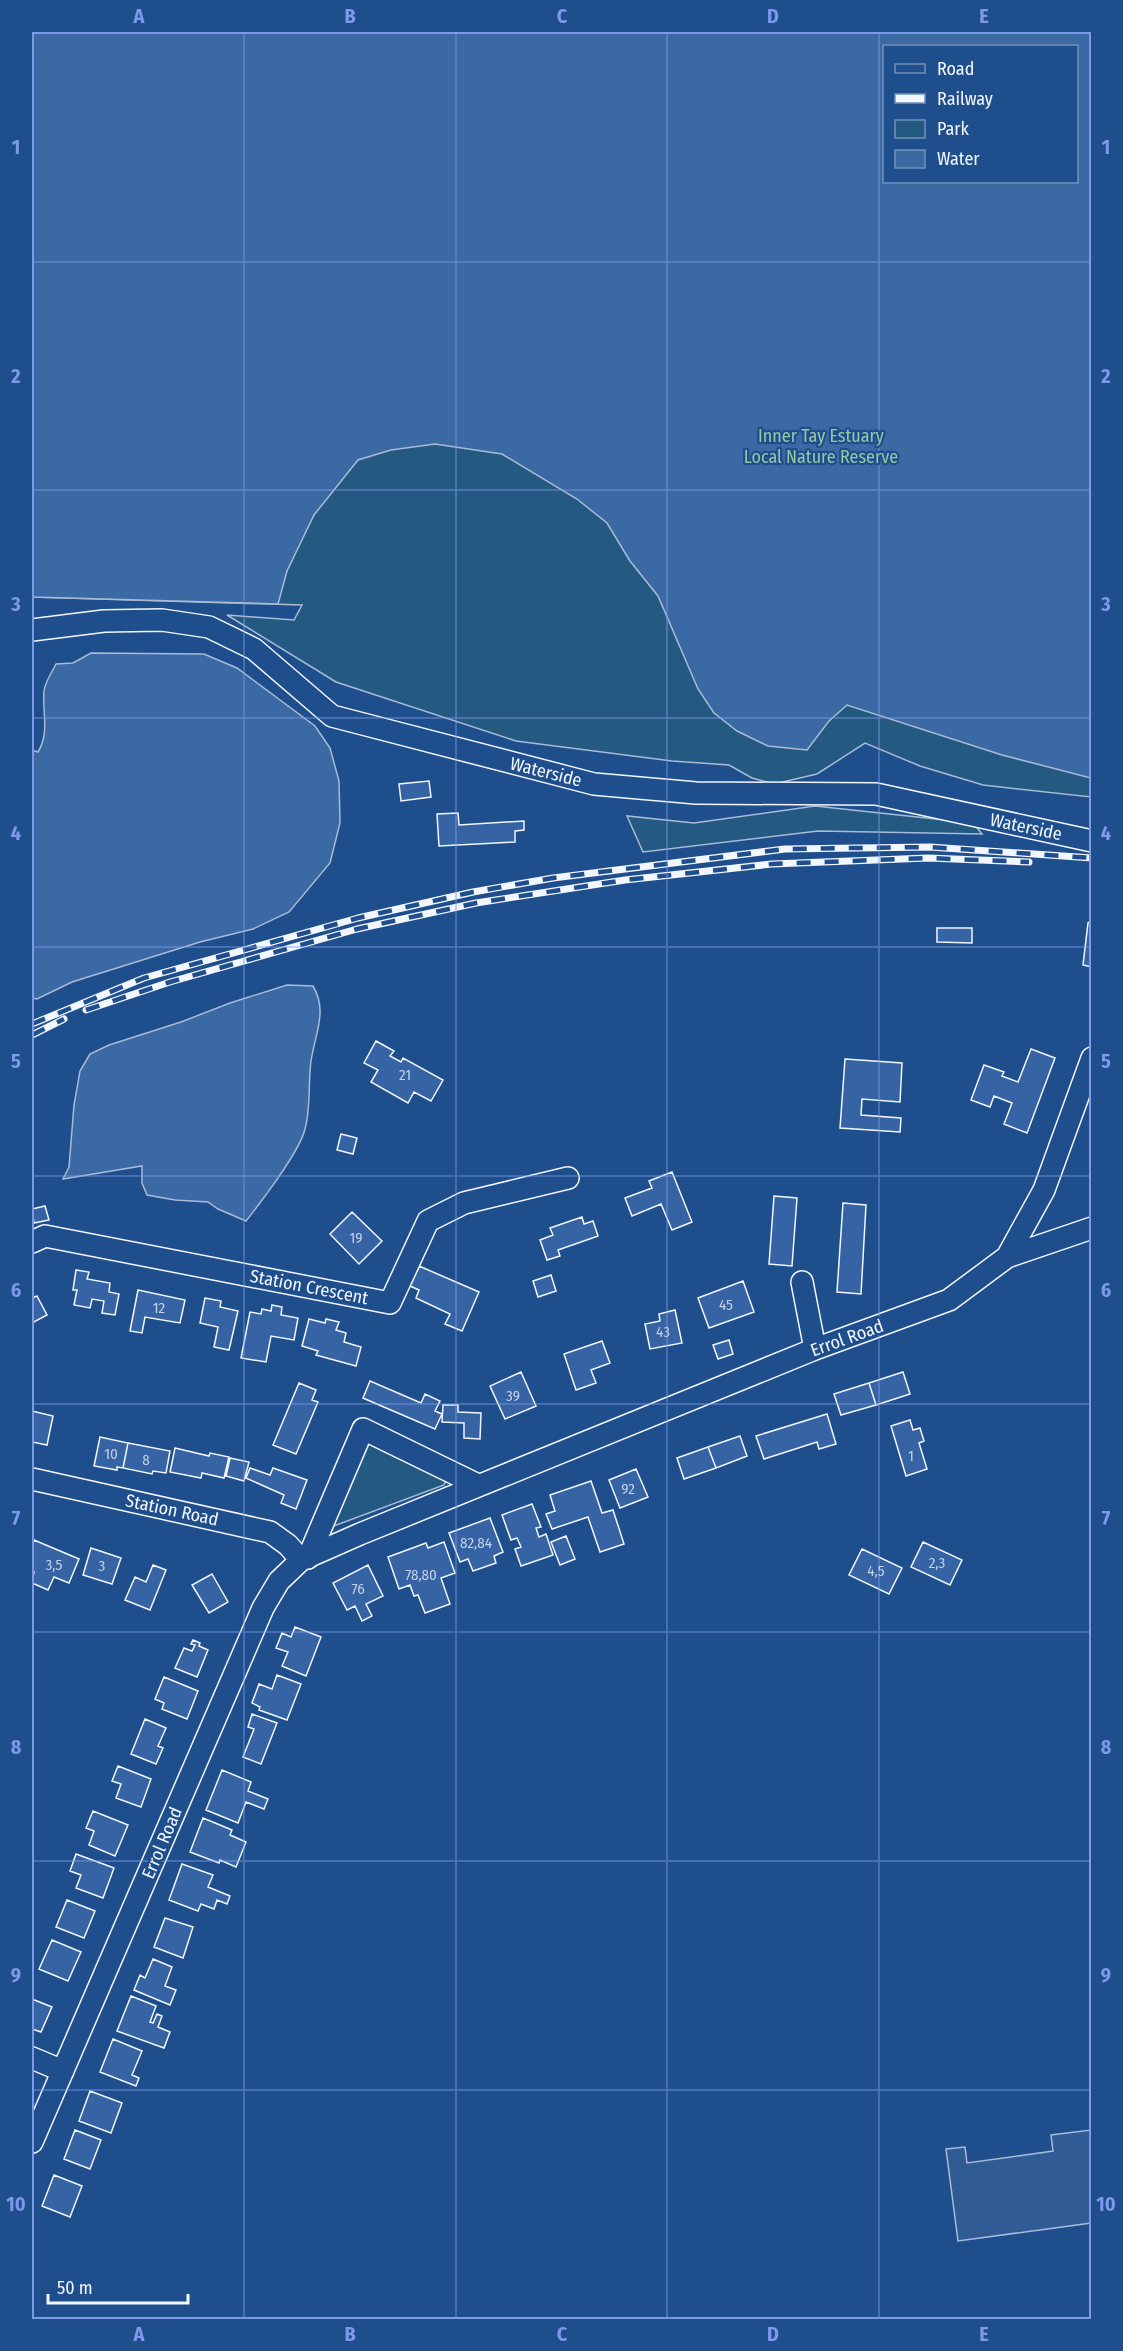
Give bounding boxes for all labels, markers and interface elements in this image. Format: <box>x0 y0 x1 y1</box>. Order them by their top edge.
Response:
text: A <box>133 4 146 28</box>
text: B <box>344 4 356 28</box>
text: C <box>557 4 568 28</box>
text: D <box>767 4 779 28</box>
text: E <box>979 4 989 28</box>
legend <box>883 45 1078 183</box>
text: Road <box>937 58 974 80</box>
text: Railway <box>937 88 993 110</box>
text: Park <box>937 118 970 140</box>
text: 1 <box>12 135 20 159</box>
text: 1 <box>1102 135 1110 159</box>
text: Water <box>937 148 980 170</box>
text: 2 <box>10 364 21 388</box>
text: 2 <box>1100 364 1111 388</box>
park label: Inner Tay Estuary Local Nature Reserve <box>744 425 898 468</box>
text: 3 <box>10 592 21 616</box>
text: 3 <box>1100 592 1111 616</box>
street label: Waterside <box>508 752 584 792</box>
street label: Waterside <box>988 809 1064 845</box>
text: 4 <box>11 821 21 845</box>
text: 4 <box>1101 821 1111 845</box>
text: 5 <box>11 1049 21 1073</box>
text: 5 <box>1101 1049 1111 1073</box>
house number: 21 <box>399 1066 411 1084</box>
house number: 19 <box>349 1229 363 1247</box>
street label: Station Crescent <box>248 1265 370 1309</box>
text: 6 <box>11 1278 21 1302</box>
text: 6 <box>1101 1278 1111 1302</box>
house number: 45 <box>719 1296 733 1314</box>
house number: 12 <box>153 1299 166 1317</box>
street label: Errol Road <box>807 1315 887 1361</box>
house number: 43 <box>656 1323 670 1341</box>
house number: 39 <box>506 1387 520 1405</box>
house number: 10 <box>104 1445 118 1463</box>
house number: 1 <box>908 1447 914 1465</box>
house number: 8 <box>142 1451 150 1469</box>
house number: 92 <box>621 1480 635 1498</box>
street label: Station Road <box>124 1489 220 1531</box>
text: 7 <box>12 1506 21 1530</box>
text: 7 <box>1102 1506 1111 1530</box>
house number: 82,84 <box>460 1534 492 1552</box>
house number: 2,3 <box>929 1554 946 1572</box>
house number: 3,5 <box>46 1556 63 1574</box>
house number: 3 <box>99 1557 106 1575</box>
house number: 4,5 <box>867 1562 885 1580</box>
house number: 78,80 <box>405 1566 437 1584</box>
house number: 76 <box>351 1580 365 1598</box>
text: 8 <box>11 1735 22 1759</box>
text: 8 <box>1101 1735 1112 1759</box>
street label: Errol Road <box>137 1804 187 1882</box>
text: 9 <box>11 1963 21 1987</box>
text: 9 <box>1101 1963 1111 1987</box>
text: 10 <box>6 2192 26 2216</box>
text: 10 <box>1096 2192 1116 2216</box>
scale bar <box>48 2267 188 2305</box>
text: 50 m <box>57 2277 93 2299</box>
text: A <box>133 2322 146 2346</box>
text: B <box>344 2322 356 2346</box>
text: C <box>557 2322 568 2346</box>
text: D <box>767 2322 779 2346</box>
text: E <box>979 2322 989 2346</box>

